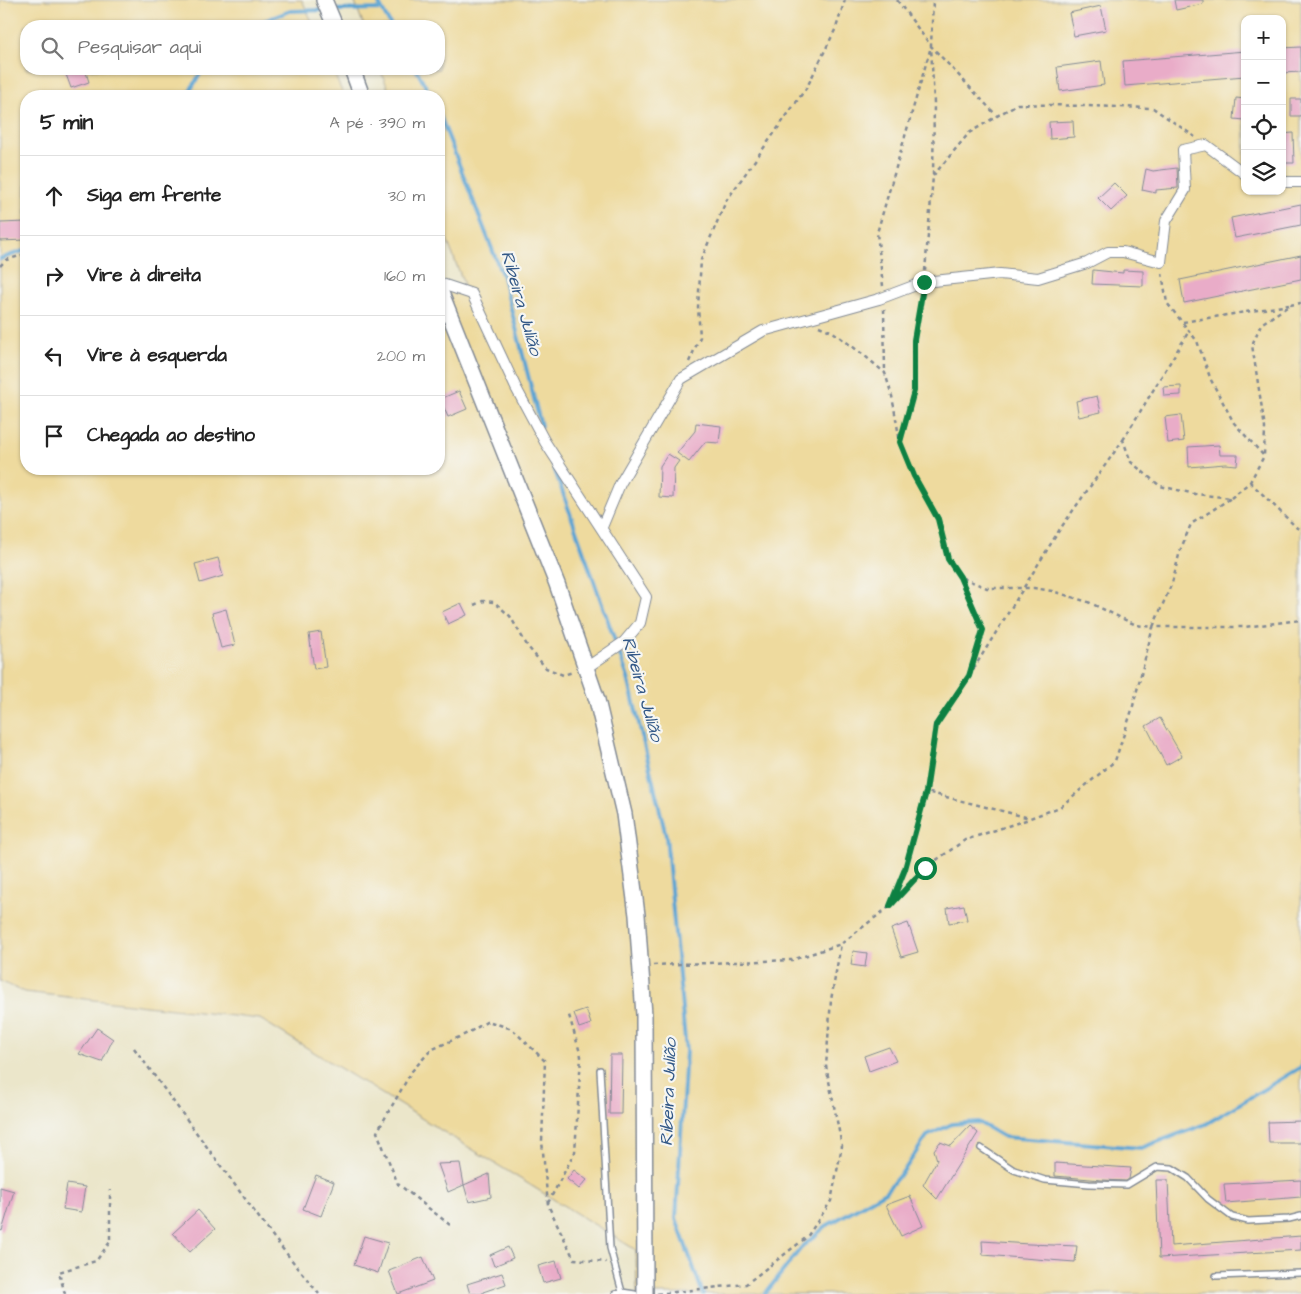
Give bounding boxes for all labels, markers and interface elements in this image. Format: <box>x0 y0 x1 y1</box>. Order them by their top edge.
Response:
map controls <box>1241 15 1286 195</box>
button: + <box>1241 15 1286 60</box>
search box <box>20 20 445 75</box>
icon: search <box>38 34 66 62</box>
text: Pesquisar aqui <box>78 34 201 61</box>
button: − <box>1241 60 1286 105</box>
button: locate <box>1241 105 1286 150</box>
text: 5 min <box>40 108 93 137</box>
text: A pé · 390 m <box>330 112 425 134</box>
button: layers <box>1241 150 1286 195</box>
icon: ahead <box>40 182 68 210</box>
text: Siga em frente <box>87 182 221 209</box>
text: 30 m <box>388 185 425 207</box>
water label: Ribeira Julião <box>495 248 549 360</box>
icon: right <box>40 262 68 290</box>
text: Vire à direita <box>87 262 201 289</box>
text: 160 m <box>384 265 425 287</box>
route end <box>913 271 936 294</box>
icon: left <box>40 342 68 370</box>
text: Vire à esquerda <box>87 342 227 369</box>
text: 200 m <box>377 345 425 367</box>
icon: arrive <box>40 422 68 450</box>
text: Chegada ao destino <box>87 422 255 449</box>
water label: Ribeira Julião <box>616 634 670 746</box>
route start <box>914 857 937 880</box>
water label: Ribeira Julião <box>654 1036 683 1146</box>

